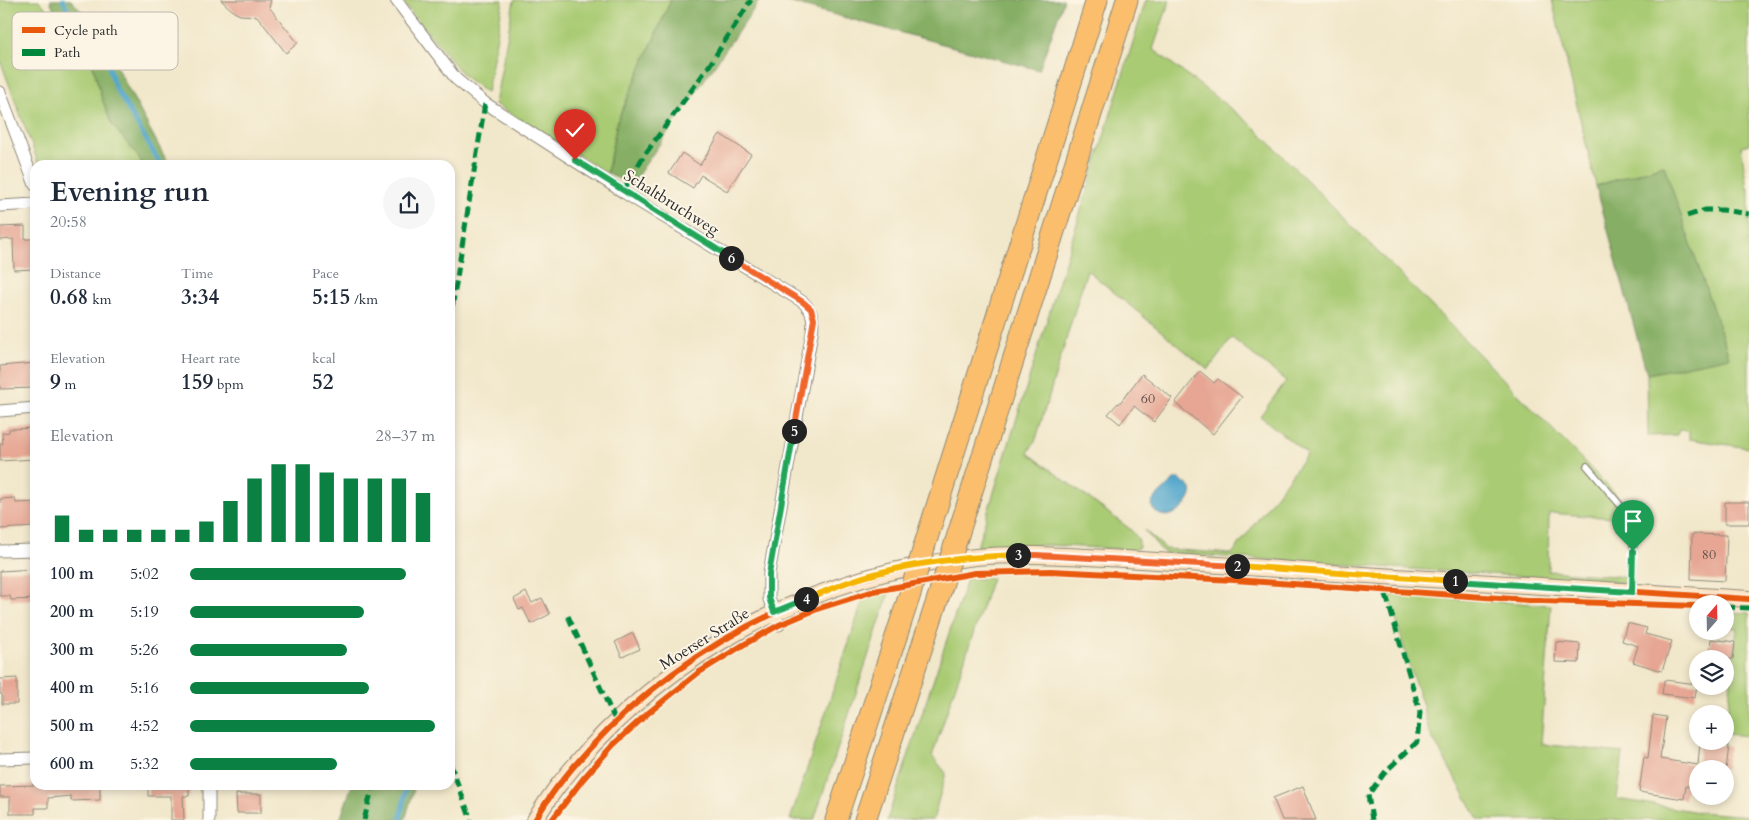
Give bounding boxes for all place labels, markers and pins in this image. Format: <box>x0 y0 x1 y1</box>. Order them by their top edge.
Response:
pin <box>554 109 596 160</box>
pin: 6 <box>718 246 744 270</box>
pin: 5 <box>782 418 806 444</box>
pin <box>1612 500 1654 551</box>
pin: 3 <box>1006 542 1030 568</box>
pin: 2 <box>1224 554 1250 578</box>
pin: 1 <box>1442 568 1468 594</box>
pin: 4 <box>794 586 818 612</box>

